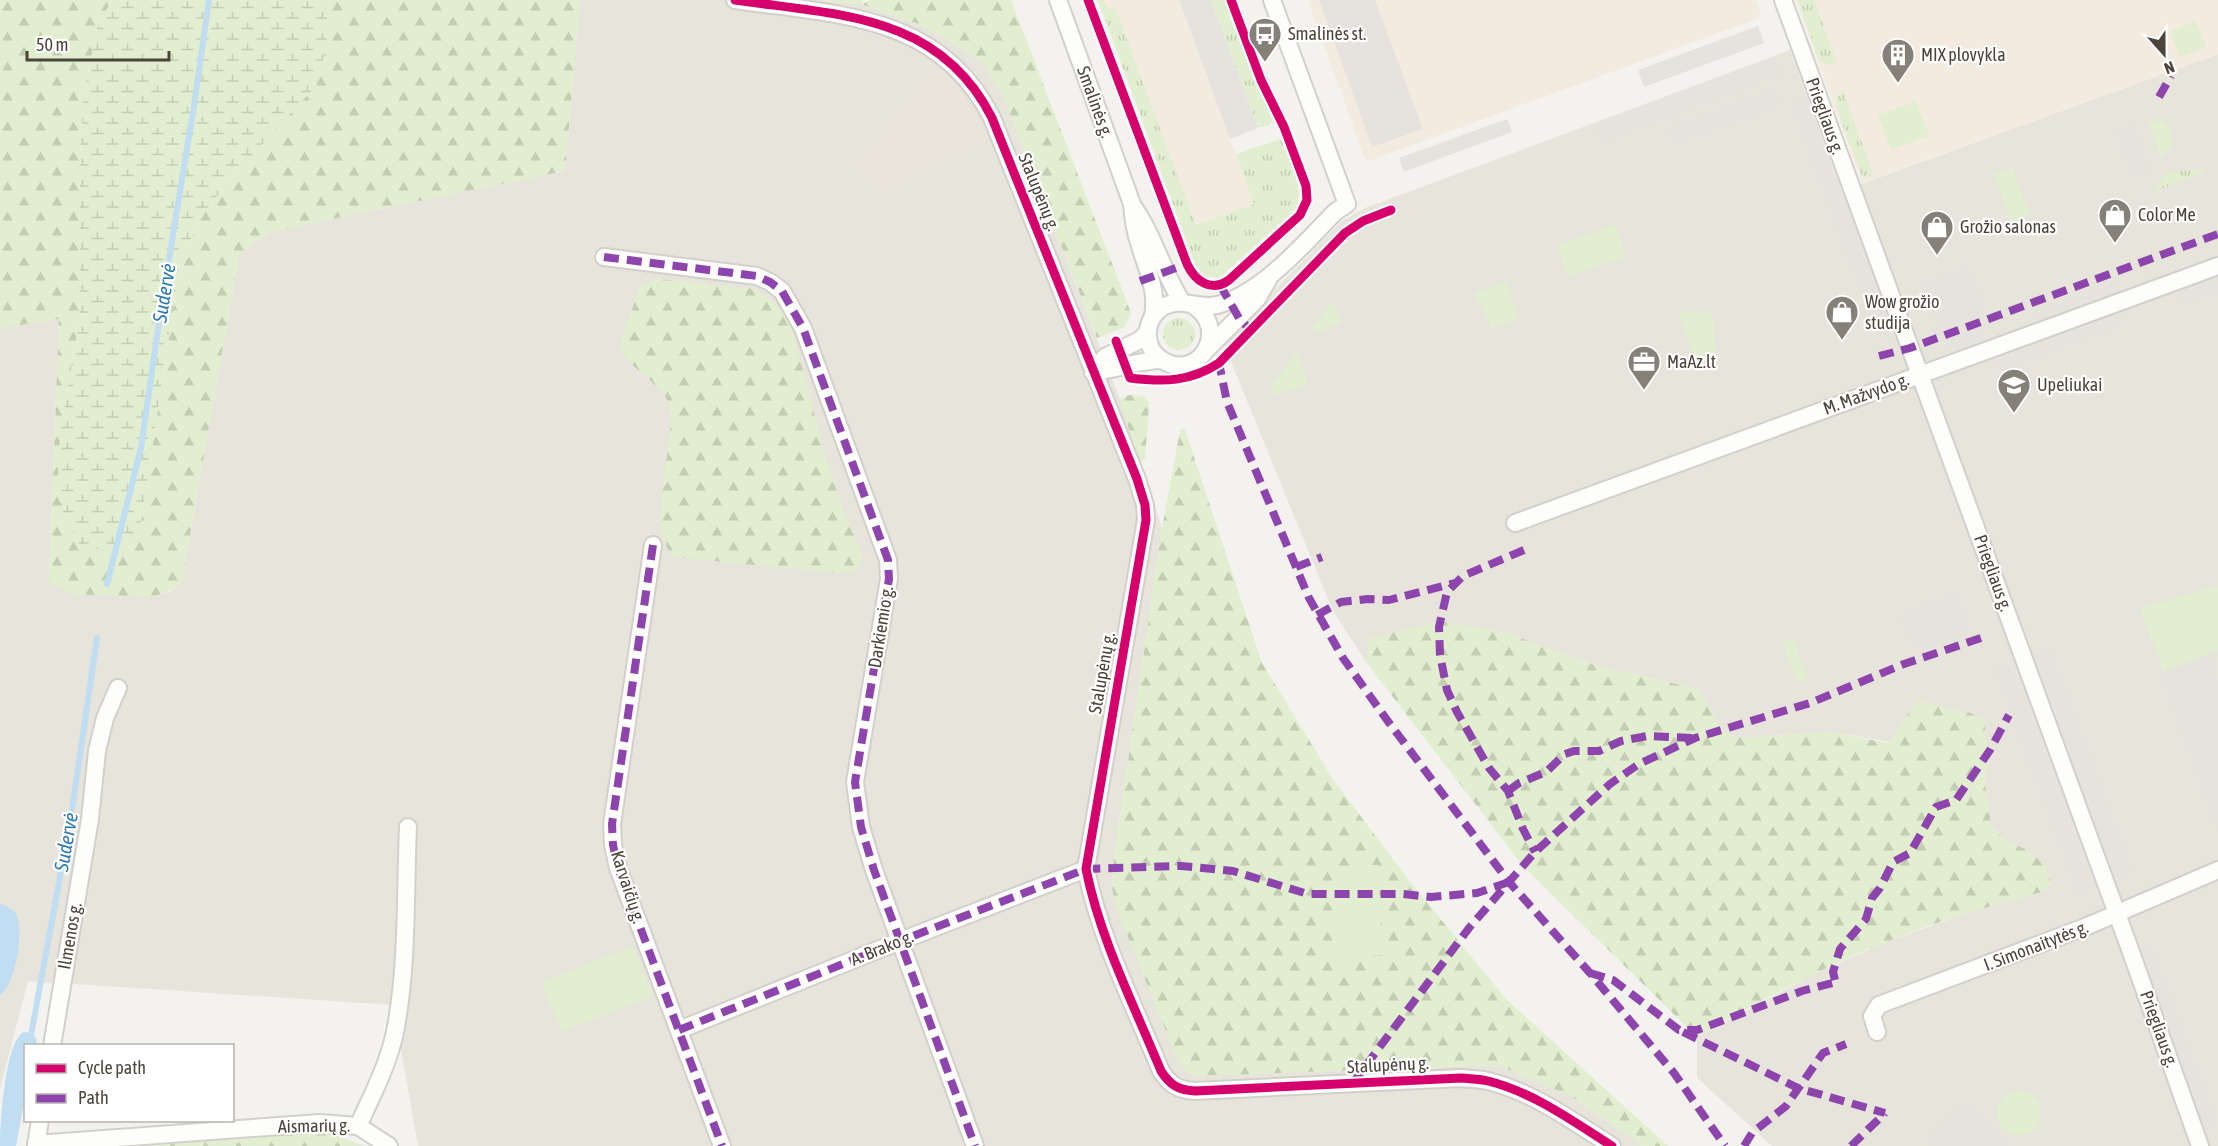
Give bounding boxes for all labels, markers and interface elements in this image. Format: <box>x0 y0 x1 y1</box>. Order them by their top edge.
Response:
bus stop icon: Smalinės st. <box>1247 16 1283 63</box>
place label: Smalinės st. <box>1288 23 1366 44</box>
scale bar <box>27 24 170 62</box>
north arrow <box>2134 24 2194 84</box>
text: 50 m <box>36 34 68 55</box>
building icon: MIX plovykla <box>1880 37 1916 84</box>
place label: MIX plovykla <box>1921 44 2006 65</box>
text: N <box>2162 58 2177 78</box>
street label: Smalinės g. <box>1073 63 1118 140</box>
street label: Priegliaus g. <box>1802 75 1849 157</box>
street label: Stalupėnų g. <box>1014 150 1065 234</box>
shop icon: Color Me <box>2097 197 2133 244</box>
place label: Color Me <box>2138 204 2196 225</box>
shop icon: Grožio salonas <box>1919 209 1955 256</box>
place label: Grožio salonas <box>1960 216 2056 237</box>
water label: Sudervė <box>147 262 180 325</box>
place label: Wow grožio studija <box>1865 291 1939 333</box>
shop icon: Wow grožio studija <box>1824 294 1860 341</box>
office icon: MaAz.lt <box>1626 344 1662 391</box>
place label: MaAz.lt <box>1667 351 1716 372</box>
school or university icon: Upeliukai <box>1996 367 2032 414</box>
street label: M. Mažvydo g. <box>1820 368 1912 419</box>
place label: Upeliukai <box>2037 374 2102 395</box>
street label: Priegliaus g. <box>1970 532 2017 614</box>
street label: Darkiemio g. <box>864 585 897 669</box>
street label: Stalupėnų g. <box>1084 631 1119 715</box>
water label: Sudervė <box>49 811 82 874</box>
street label: Karvaičių g. <box>607 848 650 926</box>
street label: Ilmenos g. <box>53 901 86 971</box>
street label: I. Simonaitytės g. <box>1981 916 2091 975</box>
street label: A. Brako g. <box>847 925 916 970</box>
street label: Priegliaus g. <box>2136 988 2183 1070</box>
legend <box>24 1044 234 1122</box>
street label: Stalupėnų g. <box>1346 1052 1430 1077</box>
text: Cycle path <box>78 1057 146 1078</box>
text: Path <box>78 1087 109 1108</box>
street label: Aismarių g. <box>278 1114 350 1137</box>

